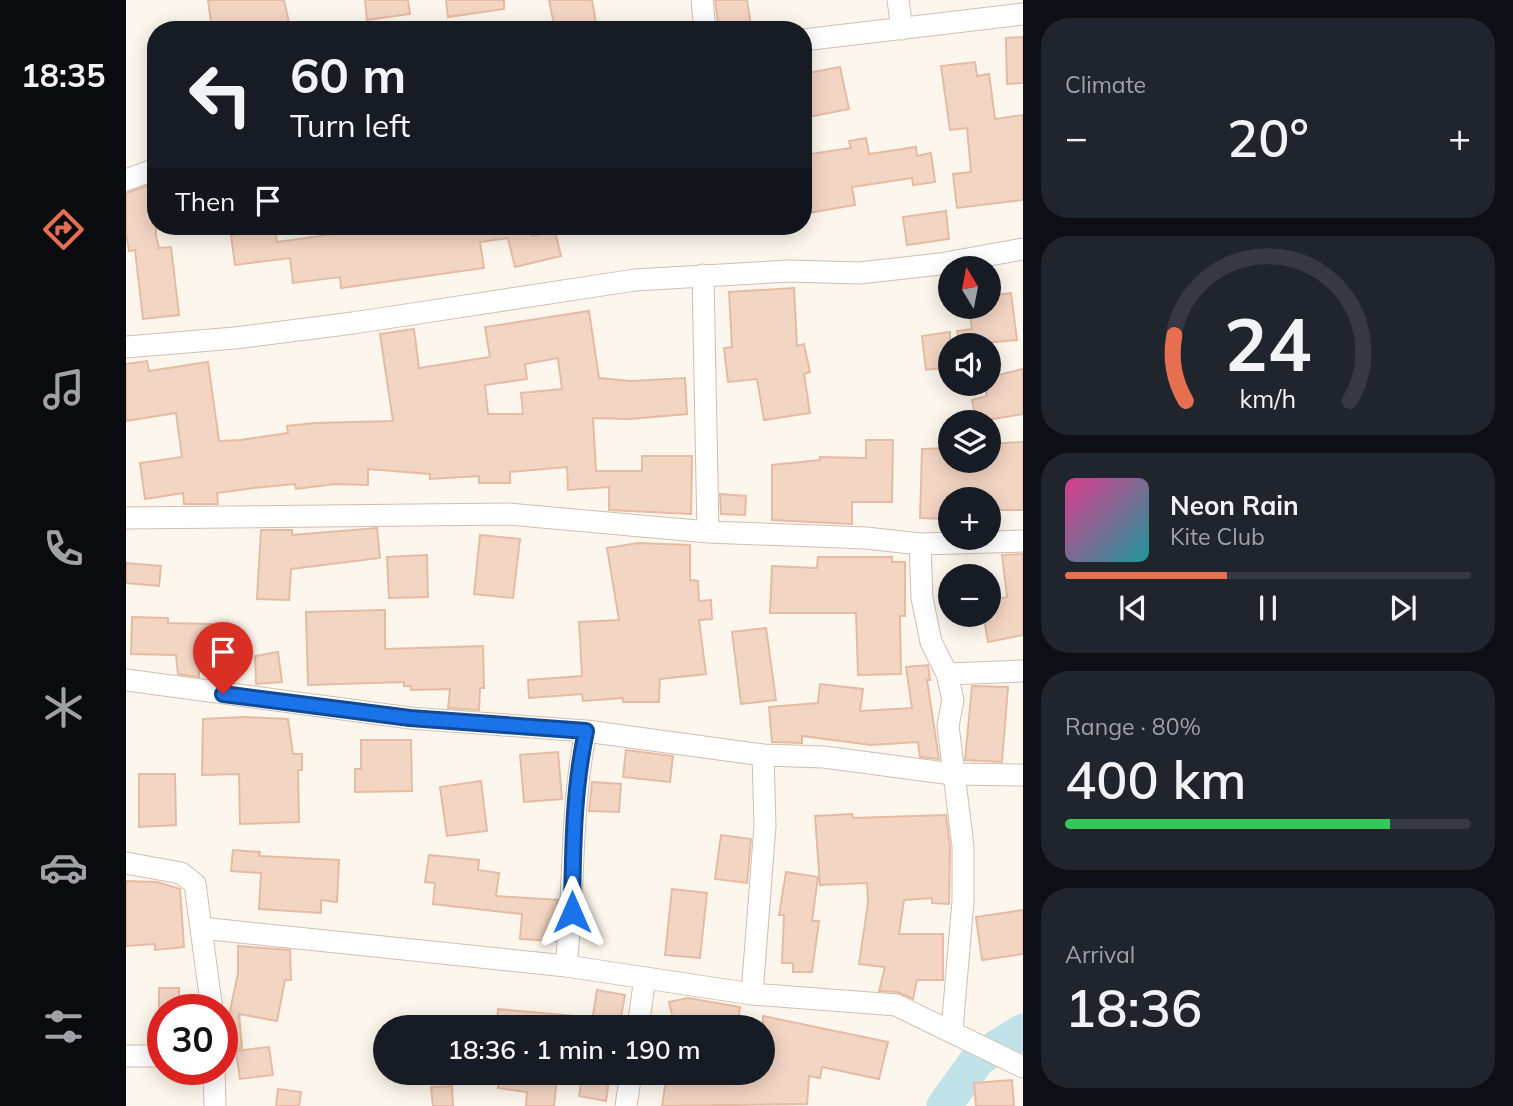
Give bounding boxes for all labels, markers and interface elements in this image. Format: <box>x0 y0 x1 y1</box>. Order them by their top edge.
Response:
text: 60 m <box>290 44 406 105</box>
icon: left <box>175 49 266 140</box>
text: 18:35 <box>21 55 105 95</box>
text: Climate <box>1065 70 1146 99</box>
text: Turn left <box>290 105 410 145</box>
text: 20° <box>1227 105 1309 170</box>
text: − <box>1065 113 1088 161</box>
text: + <box>1448 113 1471 161</box>
icon: arrive <box>249 182 287 220</box>
text: Then <box>175 185 235 218</box>
icon: directions <box>39 205 88 254</box>
north arrow <box>938 256 1001 318</box>
map controls <box>938 256 1001 627</box>
text: 24 <box>1224 299 1312 390</box>
button: sound <box>938 333 1001 396</box>
icon: music <box>39 365 88 414</box>
text: km/h <box>1240 383 1296 414</box>
button: layers <box>938 410 1001 473</box>
button: + <box>938 487 1001 550</box>
text: Neon Rain <box>1170 489 1299 522</box>
text: Kite Club <box>1170 522 1265 551</box>
icon: phone <box>39 524 88 573</box>
button: − <box>938 564 1001 627</box>
icon: previous <box>1114 589 1152 627</box>
icon: pause <box>1249 589 1287 627</box>
icon: next <box>1384 589 1422 627</box>
pin <box>193 622 253 694</box>
icon: arrive <box>204 633 242 671</box>
icon: climate <box>39 683 88 732</box>
text: Range · 80% <box>1065 712 1201 741</box>
text: 400 km <box>1065 747 1246 812</box>
icon: car <box>39 843 88 892</box>
position arrow <box>535 875 609 949</box>
text: Arrival <box>1065 940 1135 969</box>
text: 18:36 <box>1065 975 1202 1040</box>
speed limit sign: 30 <box>147 994 238 1085</box>
icon: filters <box>39 1002 88 1051</box>
text: 18:36 · 1 min · 190 m <box>447 1033 701 1066</box>

